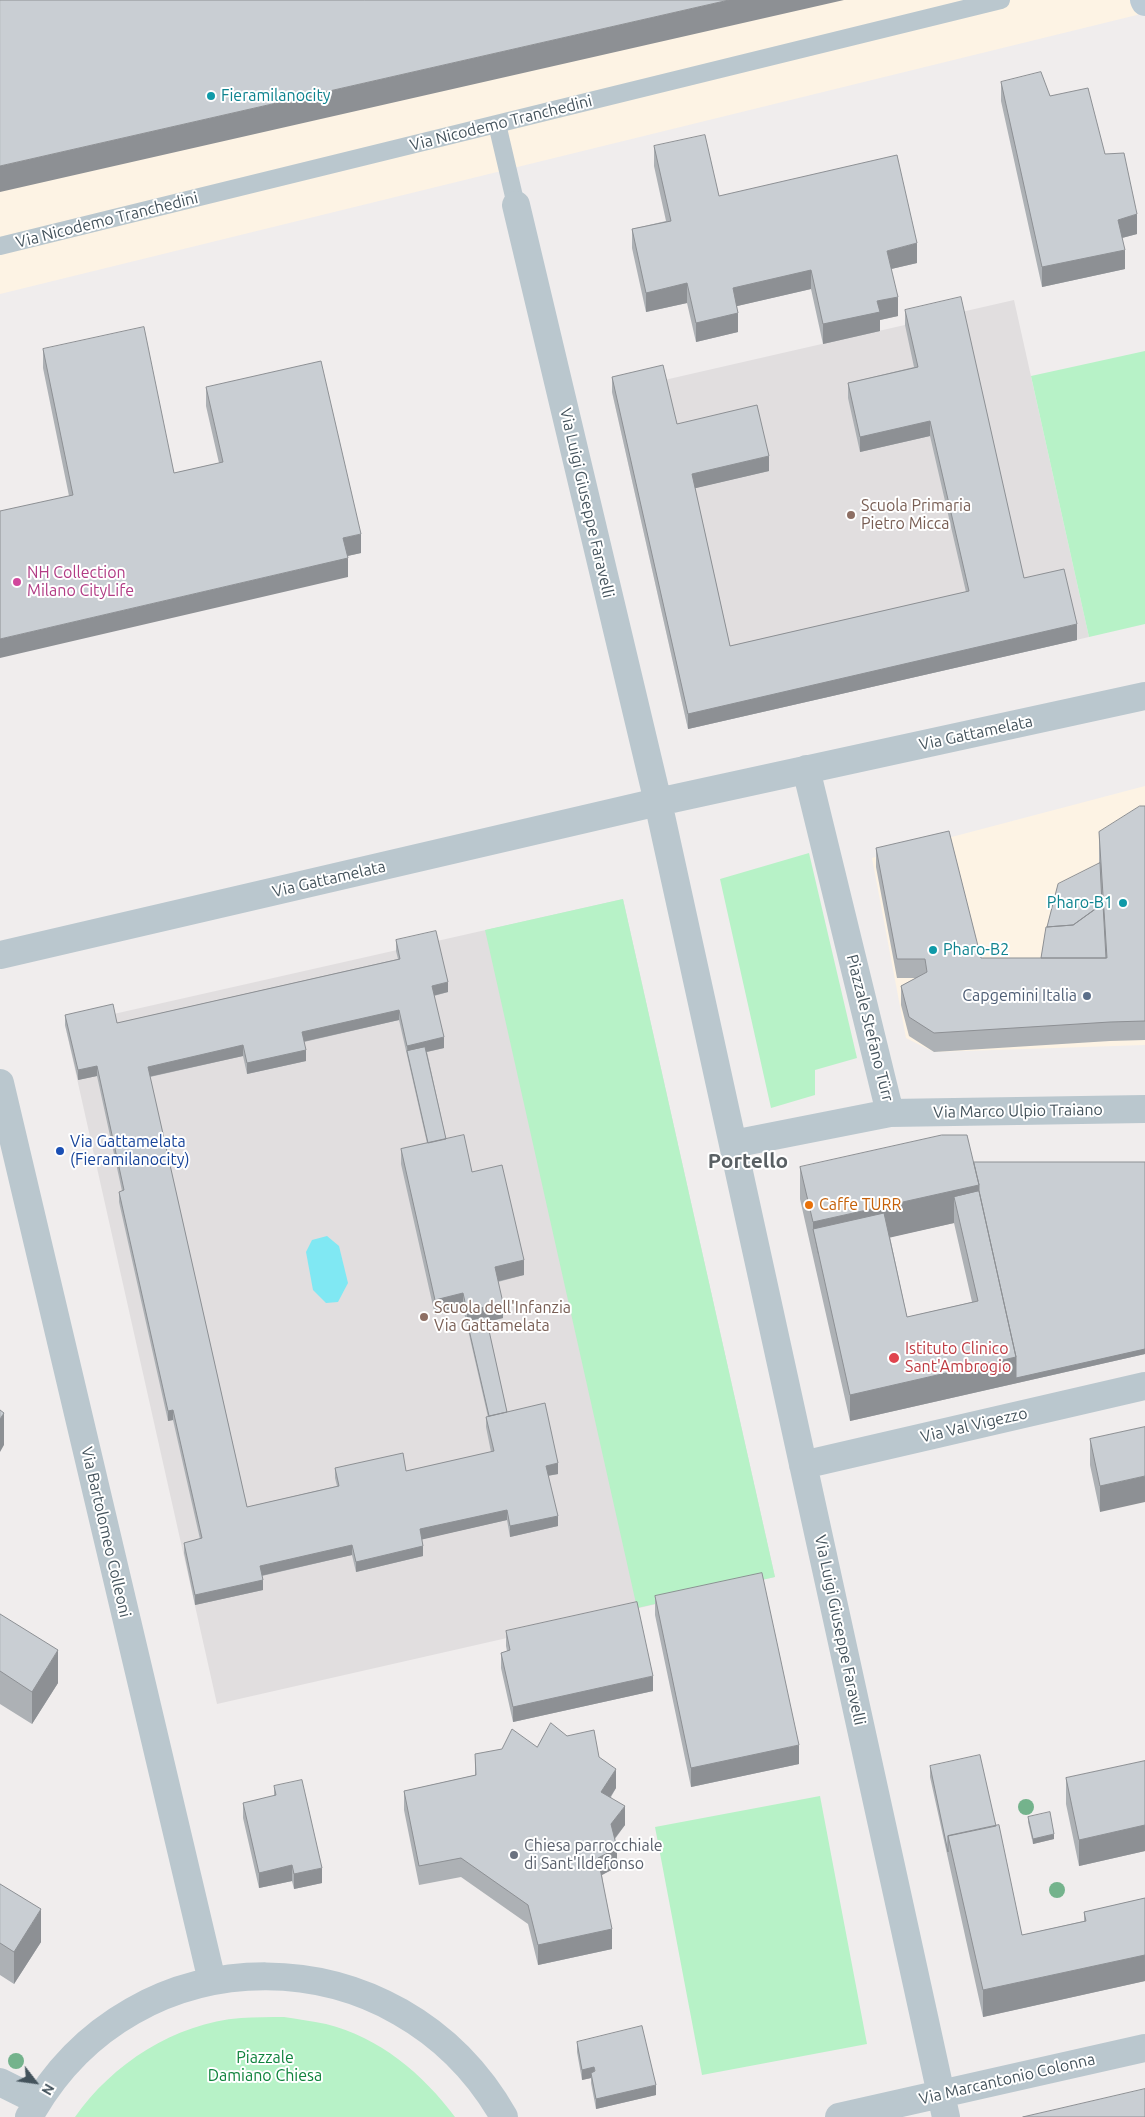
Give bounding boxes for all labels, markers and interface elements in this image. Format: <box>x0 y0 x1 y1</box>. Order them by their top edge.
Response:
place label: Fieramilanocity <box>221 86 330 106</box>
marker: Fieramilanocity <box>205 90 217 102</box>
street label: Via Nicodemo Tranchedini <box>408 91 594 155</box>
street label: Via Nicodemo Tranchedini <box>14 188 200 252</box>
street label: Via Luigi Giuseppe Faravelli <box>556 406 618 600</box>
place label: Scuola Primaria Pietro Micca <box>861 496 971 534</box>
marker: Scuola Primaria Pietro Micca <box>845 509 857 521</box>
place label: NH Collection Milano CityLife <box>27 563 134 601</box>
marker: NH Collection Milano CityLife <box>11 576 23 588</box>
street label: Via Gattamelata <box>917 712 1035 754</box>
street label: Via Gattamelata <box>271 857 387 901</box>
place label: Pharo-B1 <box>1047 893 1113 913</box>
marker: Pharo-B1 <box>1117 897 1129 909</box>
place label: Pharo-B2 <box>943 940 1009 960</box>
marker: Pharo-B2 <box>927 944 939 956</box>
street label: Piazzale Stefano Türr <box>842 952 898 1104</box>
place label: Capgemini Italia <box>962 986 1077 1006</box>
marker: Capgemini Italia <box>1081 990 1093 1002</box>
street label: Via Marco Ulpio Traiano <box>933 1100 1103 1122</box>
place label: Via Gattamelata (Fieramilanocity) <box>70 1132 189 1170</box>
marker: Via Gattamelata (Fieramilanocity) <box>54 1145 66 1157</box>
district label: Portello <box>708 1148 788 1174</box>
place label: Caffe TURR <box>819 1195 902 1215</box>
marker: Caffe TURR <box>803 1199 815 1211</box>
place label: Scuola dell'Infanzia Via Gattamelata <box>434 1298 571 1336</box>
marker: Scuola dell'Infanzia Via Gattamelata <box>418 1311 430 1323</box>
place label: Istituto Clinico Sant'Ambrogio <box>905 1339 1011 1377</box>
marker: Istituto Clinico Sant'Ambrogio <box>887 1351 901 1365</box>
street label: Via Val Vigezzo <box>919 1403 1029 1447</box>
street label: Via Bartolomeo Colleoni <box>77 1445 135 1619</box>
street label: Via Luigi Giuseppe Faravelli <box>810 1533 870 1727</box>
place label: Chiesa parrocchiale di Sant'Ildefonso <box>524 1836 663 1874</box>
marker: Chiesa parrocchiale di Sant'Ildefonso <box>508 1849 520 1861</box>
park label: Piazzale Damiano Chiesa <box>208 2048 322 2086</box>
street label: Via Marcantonio Colonna <box>917 2049 1097 2109</box>
north arrow <box>10 2057 60 2107</box>
text: N <box>38 2081 58 2098</box>

